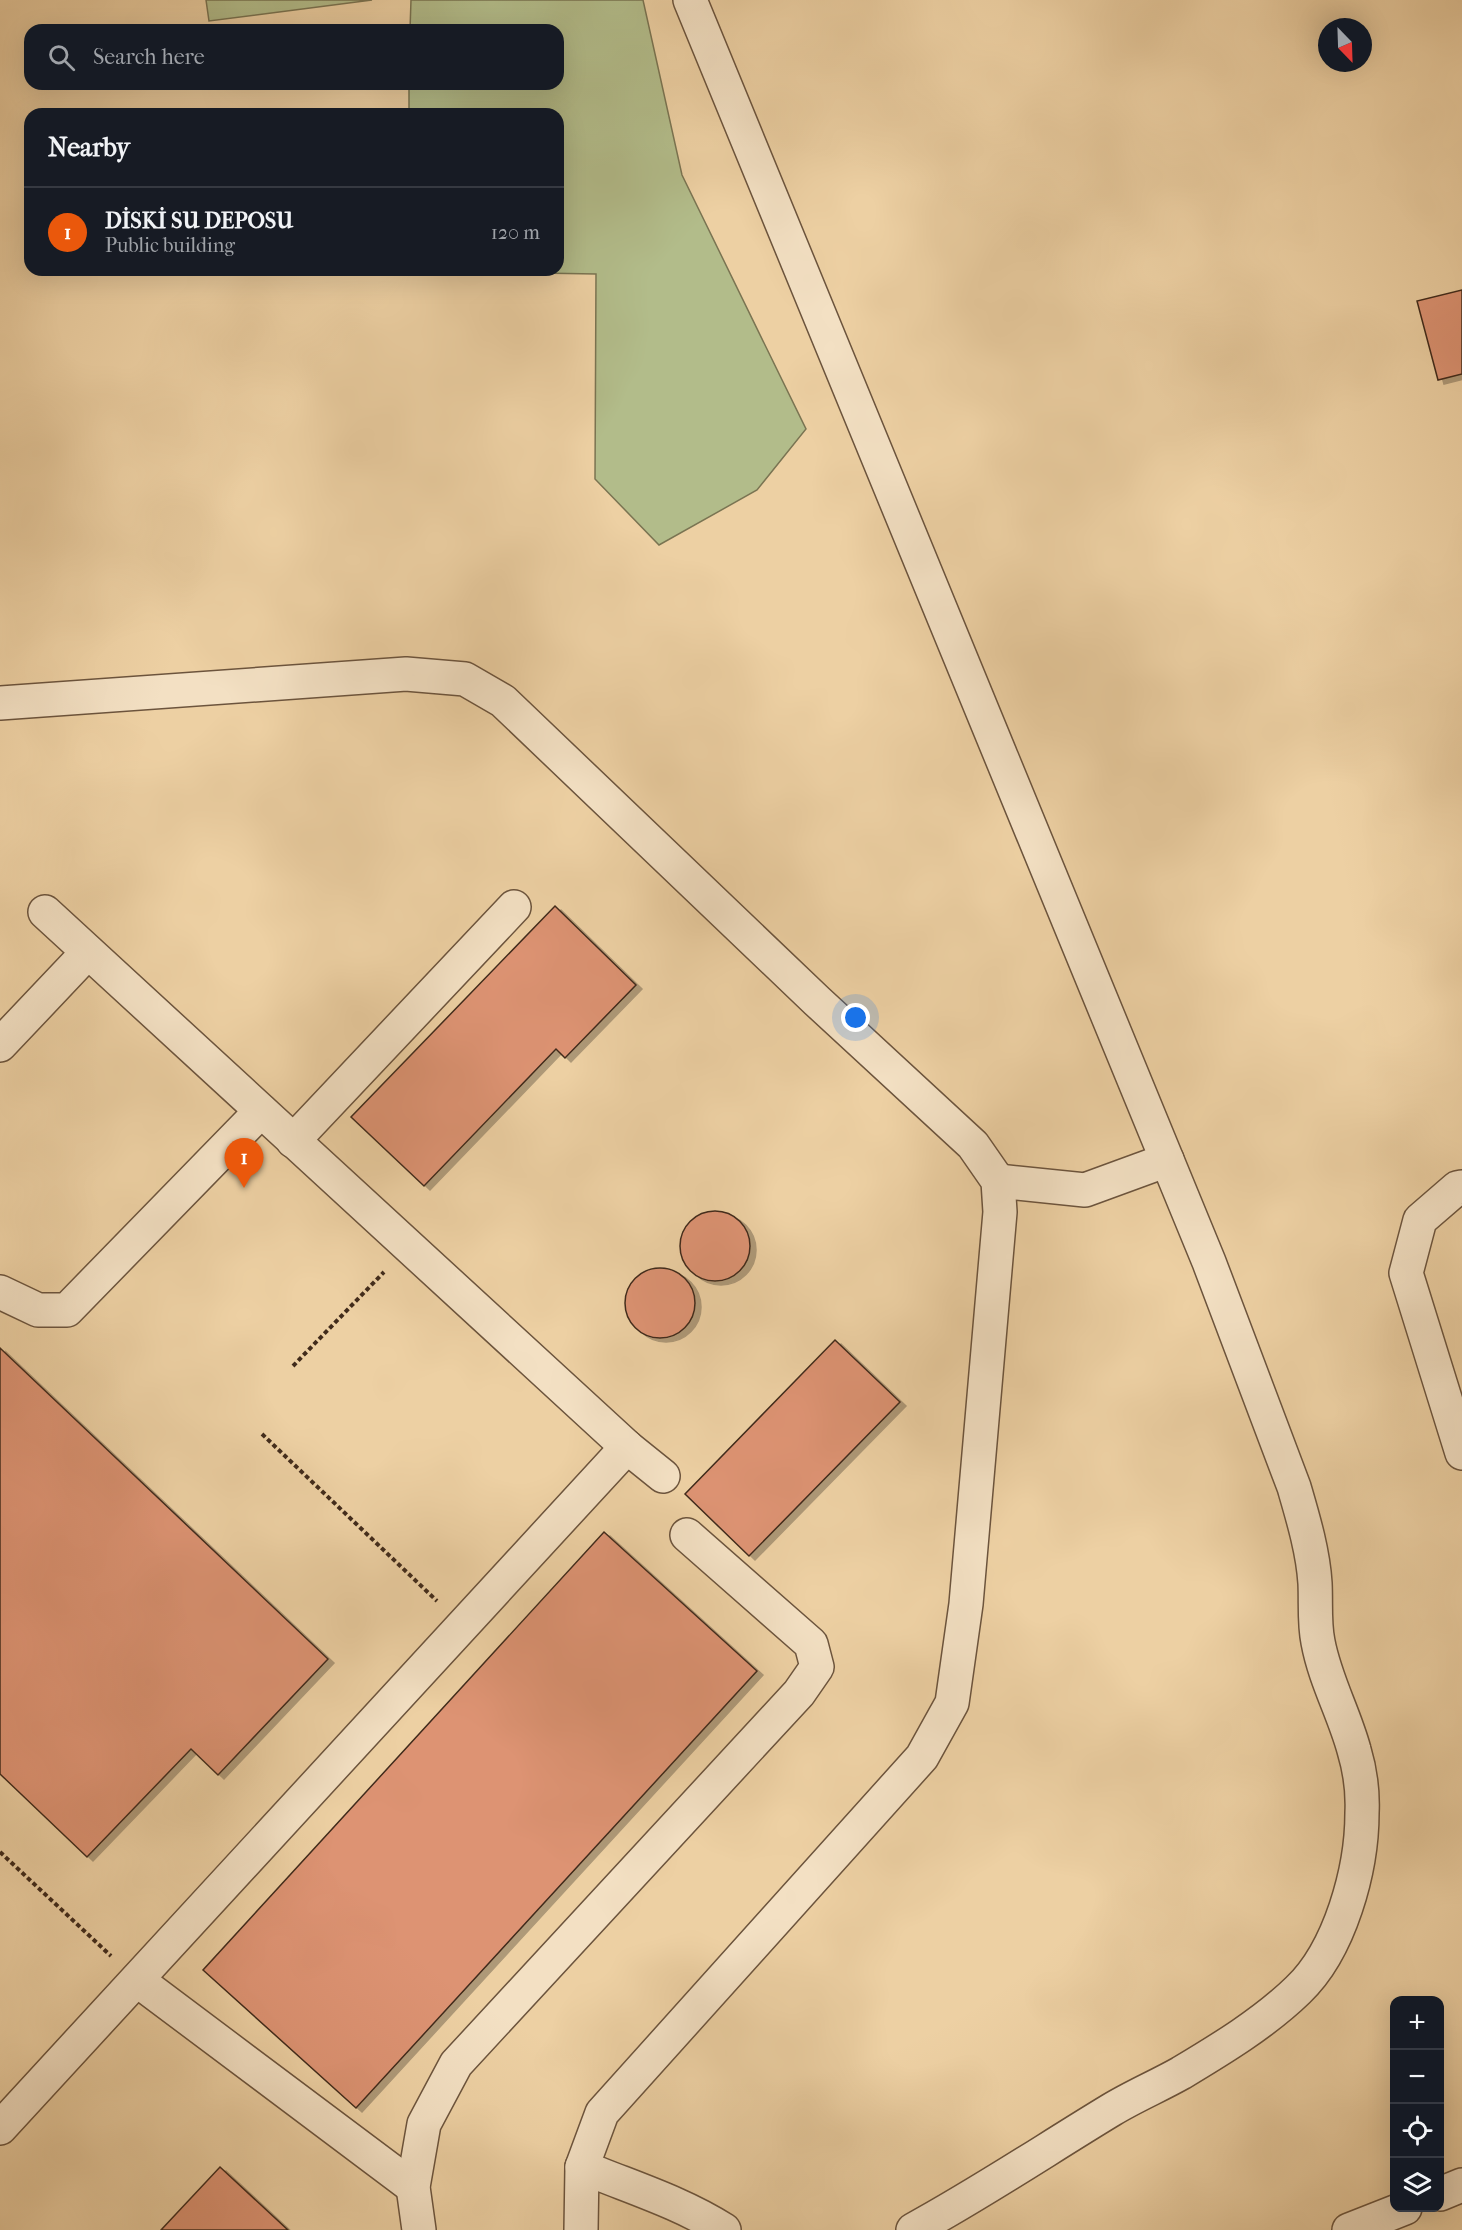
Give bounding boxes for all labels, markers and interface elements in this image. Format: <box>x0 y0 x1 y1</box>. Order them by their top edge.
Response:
north arrow <box>1318 18 1372 72</box>
search box <box>24 24 564 90</box>
icon: search <box>45 41 78 74</box>
text: Search here <box>93 44 205 70</box>
text: Nearby <box>48 132 130 163</box>
text: DİSKİ SU DEPOSU <box>105 208 293 234</box>
text: 1 <box>64 221 71 244</box>
text: 120 m <box>491 221 540 244</box>
text: Public building <box>105 234 235 257</box>
your location <box>841 1003 870 1032</box>
pin: 1 <box>224 1138 264 1188</box>
map controls <box>1390 1996 1444 2212</box>
button: + <box>1390 1996 1444 2050</box>
button: − <box>1390 2050 1444 2104</box>
button: locate <box>1390 2104 1444 2158</box>
button: layers <box>1390 2158 1444 2212</box>

